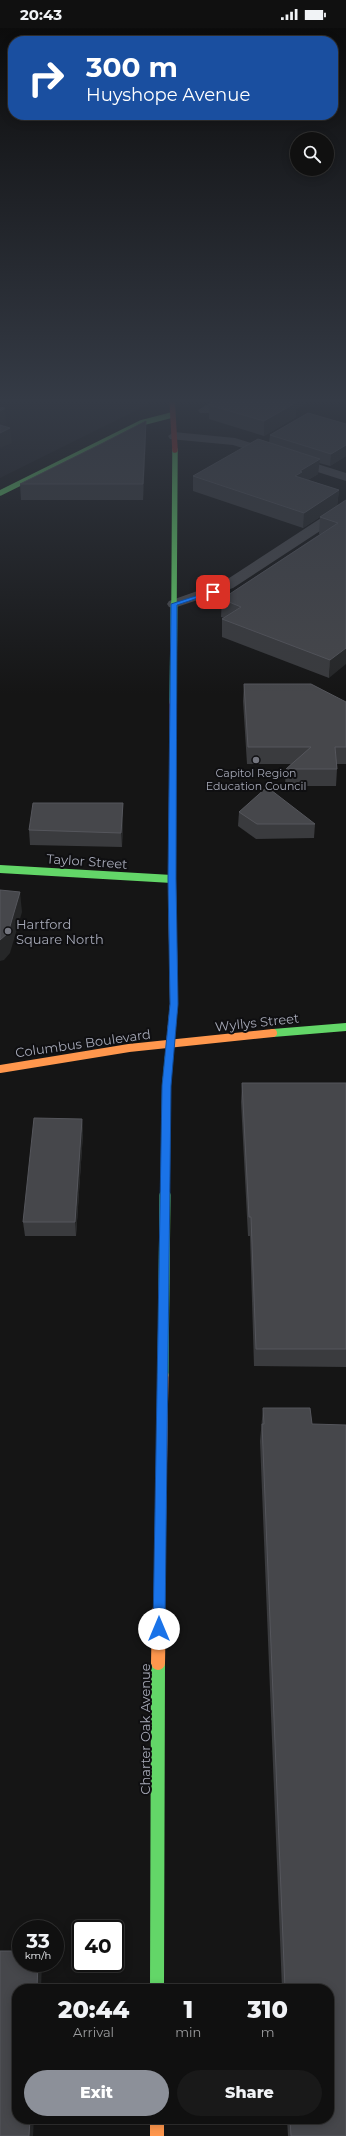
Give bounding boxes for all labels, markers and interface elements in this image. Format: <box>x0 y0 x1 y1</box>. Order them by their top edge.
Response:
text: 20:43 <box>20 5 62 24</box>
text: 300 m <box>86 50 178 84</box>
icon: right <box>20 52 72 104</box>
text: Huyshope Avenue <box>86 84 250 106</box>
map controls <box>290 132 334 176</box>
button: search <box>290 132 334 176</box>
pin <box>196 575 230 609</box>
icon: arrive <box>202 581 224 603</box>
marker: Capitol Region Education Council <box>251 755 261 765</box>
place label: Capitol Region Education Council <box>206 766 306 793</box>
street label: Taylor Street <box>46 850 128 872</box>
place label: Hartford Square North <box>16 916 104 947</box>
marker: Hartford Square North <box>3 926 13 936</box>
street label: Wyllys Street <box>214 1010 300 1034</box>
street label: Columbus Boulevard <box>14 1026 152 1060</box>
position arrow <box>138 1608 180 1650</box>
street label: Charter Oak Avenue <box>137 1663 153 1795</box>
speed limit sign: 40 <box>72 1920 124 1972</box>
text: 33 <box>26 1929 50 1953</box>
text: km/h <box>25 1949 51 1962</box>
text: 20:44 <box>58 1995 129 2024</box>
text: 1 <box>183 1995 193 2024</box>
text: 310 <box>247 1995 288 2024</box>
text: Arrival <box>73 2024 114 2040</box>
text: min <box>175 2024 201 2040</box>
text: m <box>261 2024 275 2040</box>
button: Exit <box>24 2070 169 2116</box>
button: Share <box>177 2070 322 2116</box>

